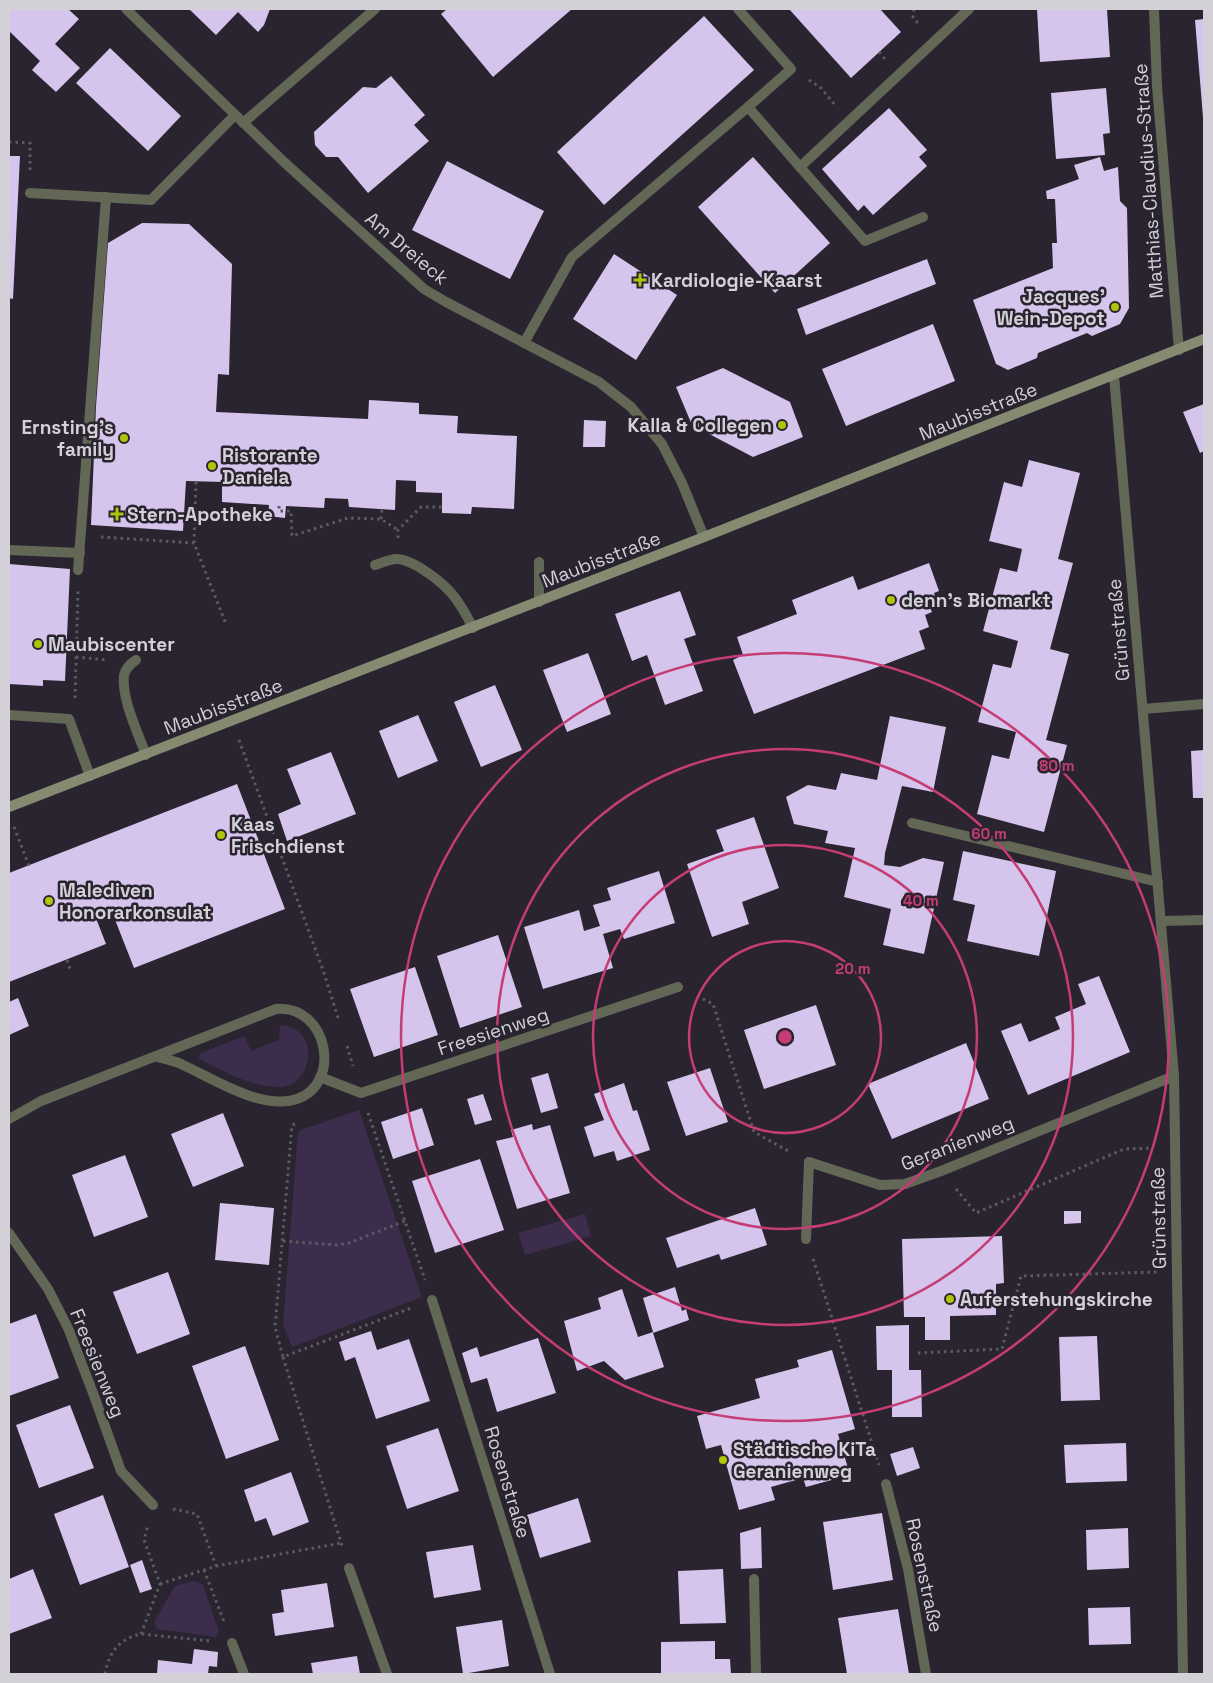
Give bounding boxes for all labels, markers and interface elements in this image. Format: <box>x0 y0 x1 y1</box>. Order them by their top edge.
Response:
street label: Matthias-Claudius-Straße <box>1128 63 1169 299</box>
street label: Am Dreieck <box>360 206 454 291</box>
place label: Kardiologie-Kaarst <box>651 268 822 293</box>
marker: Kardiologie-Kaarst <box>633 273 647 287</box>
place label: Jacques' Wein-Depot <box>996 284 1105 331</box>
marker: Jacques' Wein-Depot <box>1109 301 1121 313</box>
street label: Maubisstraße <box>915 376 1041 446</box>
place label: Kalla & Collegen <box>627 413 772 438</box>
place label: Ernsting's family <box>22 415 114 462</box>
marker: Kalla & Collegen <box>776 419 788 431</box>
marker: Ernsting's family <box>118 432 130 444</box>
place label: Ristorante Daniela <box>222 443 318 490</box>
marker: Ristorante Daniela <box>206 460 218 472</box>
place label: Stern-Apotheke <box>127 502 273 527</box>
marker: Stern-Apotheke <box>111 508 123 520</box>
street label: Maubisstraße <box>538 525 664 594</box>
street label: Grünstraße <box>1102 578 1135 682</box>
place label: denn's Biomarkt <box>901 588 1051 613</box>
marker: denn's Biomarkt <box>885 594 897 606</box>
place label: Maubiscenter <box>48 632 175 657</box>
marker: Maubiscenter <box>32 638 44 650</box>
street label: Maubisstraße <box>160 672 286 741</box>
text: 80 m <box>1039 756 1075 775</box>
place label: Kaas Frischdienst <box>231 812 345 859</box>
text: 60 m <box>971 824 1007 843</box>
marker: Kaas Frischdienst <box>215 829 227 841</box>
place label: Malediven Honorarkonsulat <box>59 878 211 925</box>
text: 40 m <box>903 891 939 910</box>
marker: Malediven Honorarkonsulat <box>43 895 55 907</box>
text: 20 m <box>835 959 871 978</box>
street label: Freesienweg <box>434 1002 552 1061</box>
centre of rings <box>776 1028 794 1046</box>
street label: Geranienweg <box>897 1110 1017 1176</box>
street label: Grünstraße <box>1145 1167 1172 1269</box>
place label: Auferstehungskirche <box>960 1287 1153 1312</box>
marker: Auferstehungskirche <box>944 1293 956 1305</box>
street label: Freesienweg <box>64 1305 131 1421</box>
street label: Rosenstraße <box>479 1423 536 1541</box>
place label: Städtische KiTa Geranienweg <box>733 1437 876 1484</box>
marker: Städtische KiTa Geranienweg <box>717 1454 729 1466</box>
street label: Rosenstraße <box>900 1516 949 1634</box>

